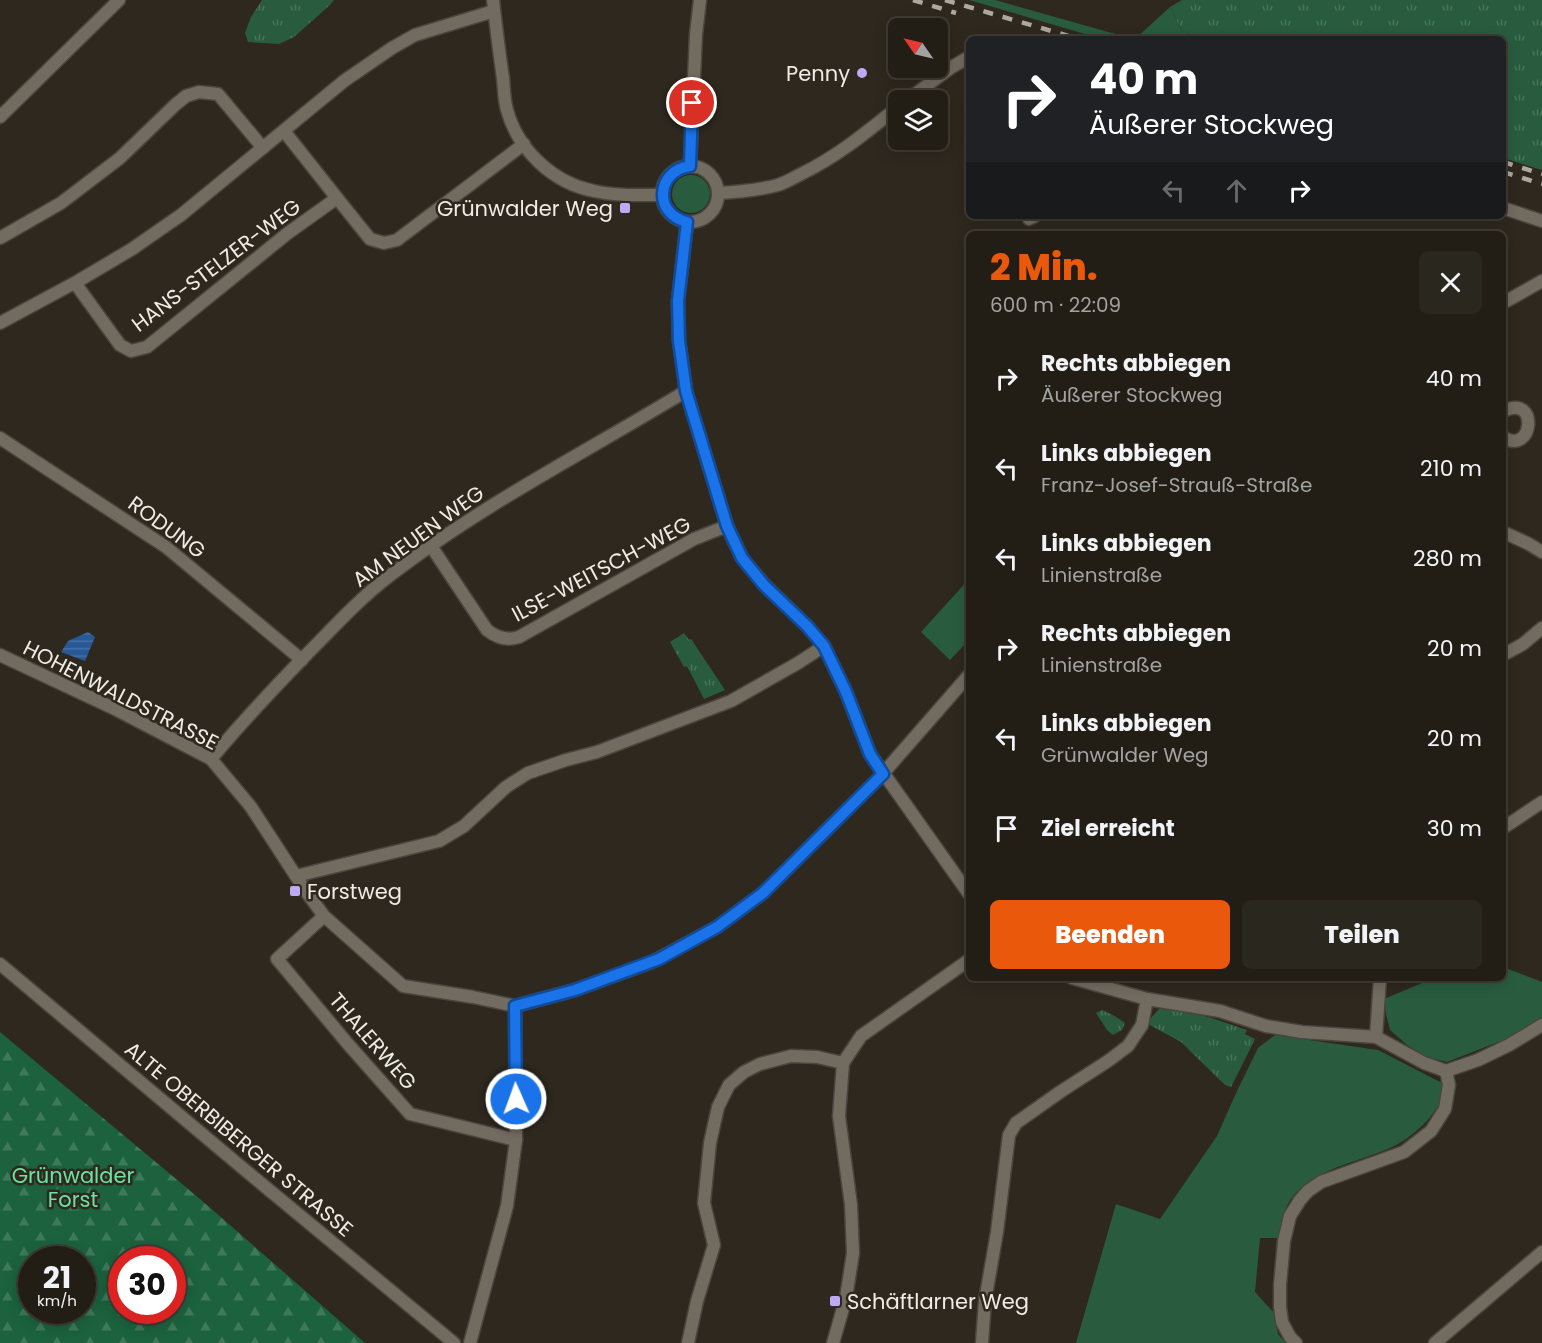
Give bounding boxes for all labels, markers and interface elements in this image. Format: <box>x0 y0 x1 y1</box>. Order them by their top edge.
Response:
north arrow <box>888 18 948 78</box>
map controls <box>888 18 948 150</box>
text: 40 m <box>1089 50 1198 109</box>
place label: Penny <box>786 59 850 88</box>
icon: right <box>990 60 1068 138</box>
marker: Penny <box>855 66 869 80</box>
pin <box>666 77 717 128</box>
icon: arrive <box>675 86 708 119</box>
button: layers <box>888 90 948 150</box>
text: Äußerer Stockweg <box>1089 106 1334 143</box>
icon: left <box>1157 174 1190 207</box>
icon: ahead <box>1220 174 1253 207</box>
icon: right <box>1283 174 1316 207</box>
street label: HANS-STELZER-WEG <box>125 192 307 338</box>
place label: Grünwalder Weg <box>437 194 613 223</box>
marker: Grünwalder Weg <box>618 201 632 215</box>
text: 2 Min. <box>990 242 1098 293</box>
button: close <box>1419 251 1482 314</box>
text: 600 m · 22:09 <box>990 291 1121 319</box>
text: Rechts abbiegen <box>1041 348 1231 379</box>
icon: right <box>990 362 1023 395</box>
text: 40 m <box>1426 363 1482 394</box>
text: Äußerer Stockweg <box>1041 381 1223 409</box>
text: Links abbiegen <box>1041 438 1212 469</box>
icon: left <box>990 452 1023 485</box>
text: 210 m <box>1420 453 1482 484</box>
text: Franz-Josef-Strauß-Straße <box>1041 471 1312 499</box>
street label: AM NEUEN WEG <box>346 478 490 594</box>
street label: RODUNG <box>122 489 212 565</box>
street label: ILSE-WEITSCH-WEG <box>506 509 696 629</box>
text: Links abbiegen <box>1041 528 1212 559</box>
icon: left <box>990 542 1023 575</box>
text: 280 m <box>1413 543 1482 574</box>
text: Linienstraße <box>1041 561 1162 589</box>
text: Rechts abbiegen <box>1041 618 1231 649</box>
icon: right <box>990 632 1023 665</box>
street label: HOHENWALDSTRASSE <box>18 633 224 757</box>
text: 20 m <box>1427 633 1482 664</box>
text: Linienstraße <box>1041 651 1162 679</box>
text: Links abbiegen <box>1041 708 1212 739</box>
icon: left <box>990 722 1023 755</box>
text: 20 m <box>1427 723 1482 754</box>
text: Grünwalder Weg <box>1041 741 1209 769</box>
icon: arrive <box>990 812 1023 845</box>
text: Ziel erreicht <box>1041 813 1175 844</box>
text: 30 m <box>1427 813 1482 844</box>
place label: Forstweg <box>307 877 402 906</box>
marker: Forstweg <box>288 884 302 898</box>
button: Beenden <box>990 900 1230 969</box>
button: Teilen <box>1242 900 1482 969</box>
street label: THALERWEG <box>323 986 423 1096</box>
street label: ALTE OBERBIBERGER STRASSE <box>119 1035 359 1243</box>
position arrow <box>484 1067 548 1131</box>
park label: Grünwalder Forst <box>12 1161 135 1214</box>
speed limit sign: 30 <box>108 1246 186 1324</box>
text: 21 <box>43 1256 71 1299</box>
place label: Schäftlarner Weg <box>847 1287 1029 1316</box>
text: km/h <box>37 1290 77 1311</box>
marker: Schäftlarner Weg <box>828 1294 842 1308</box>

